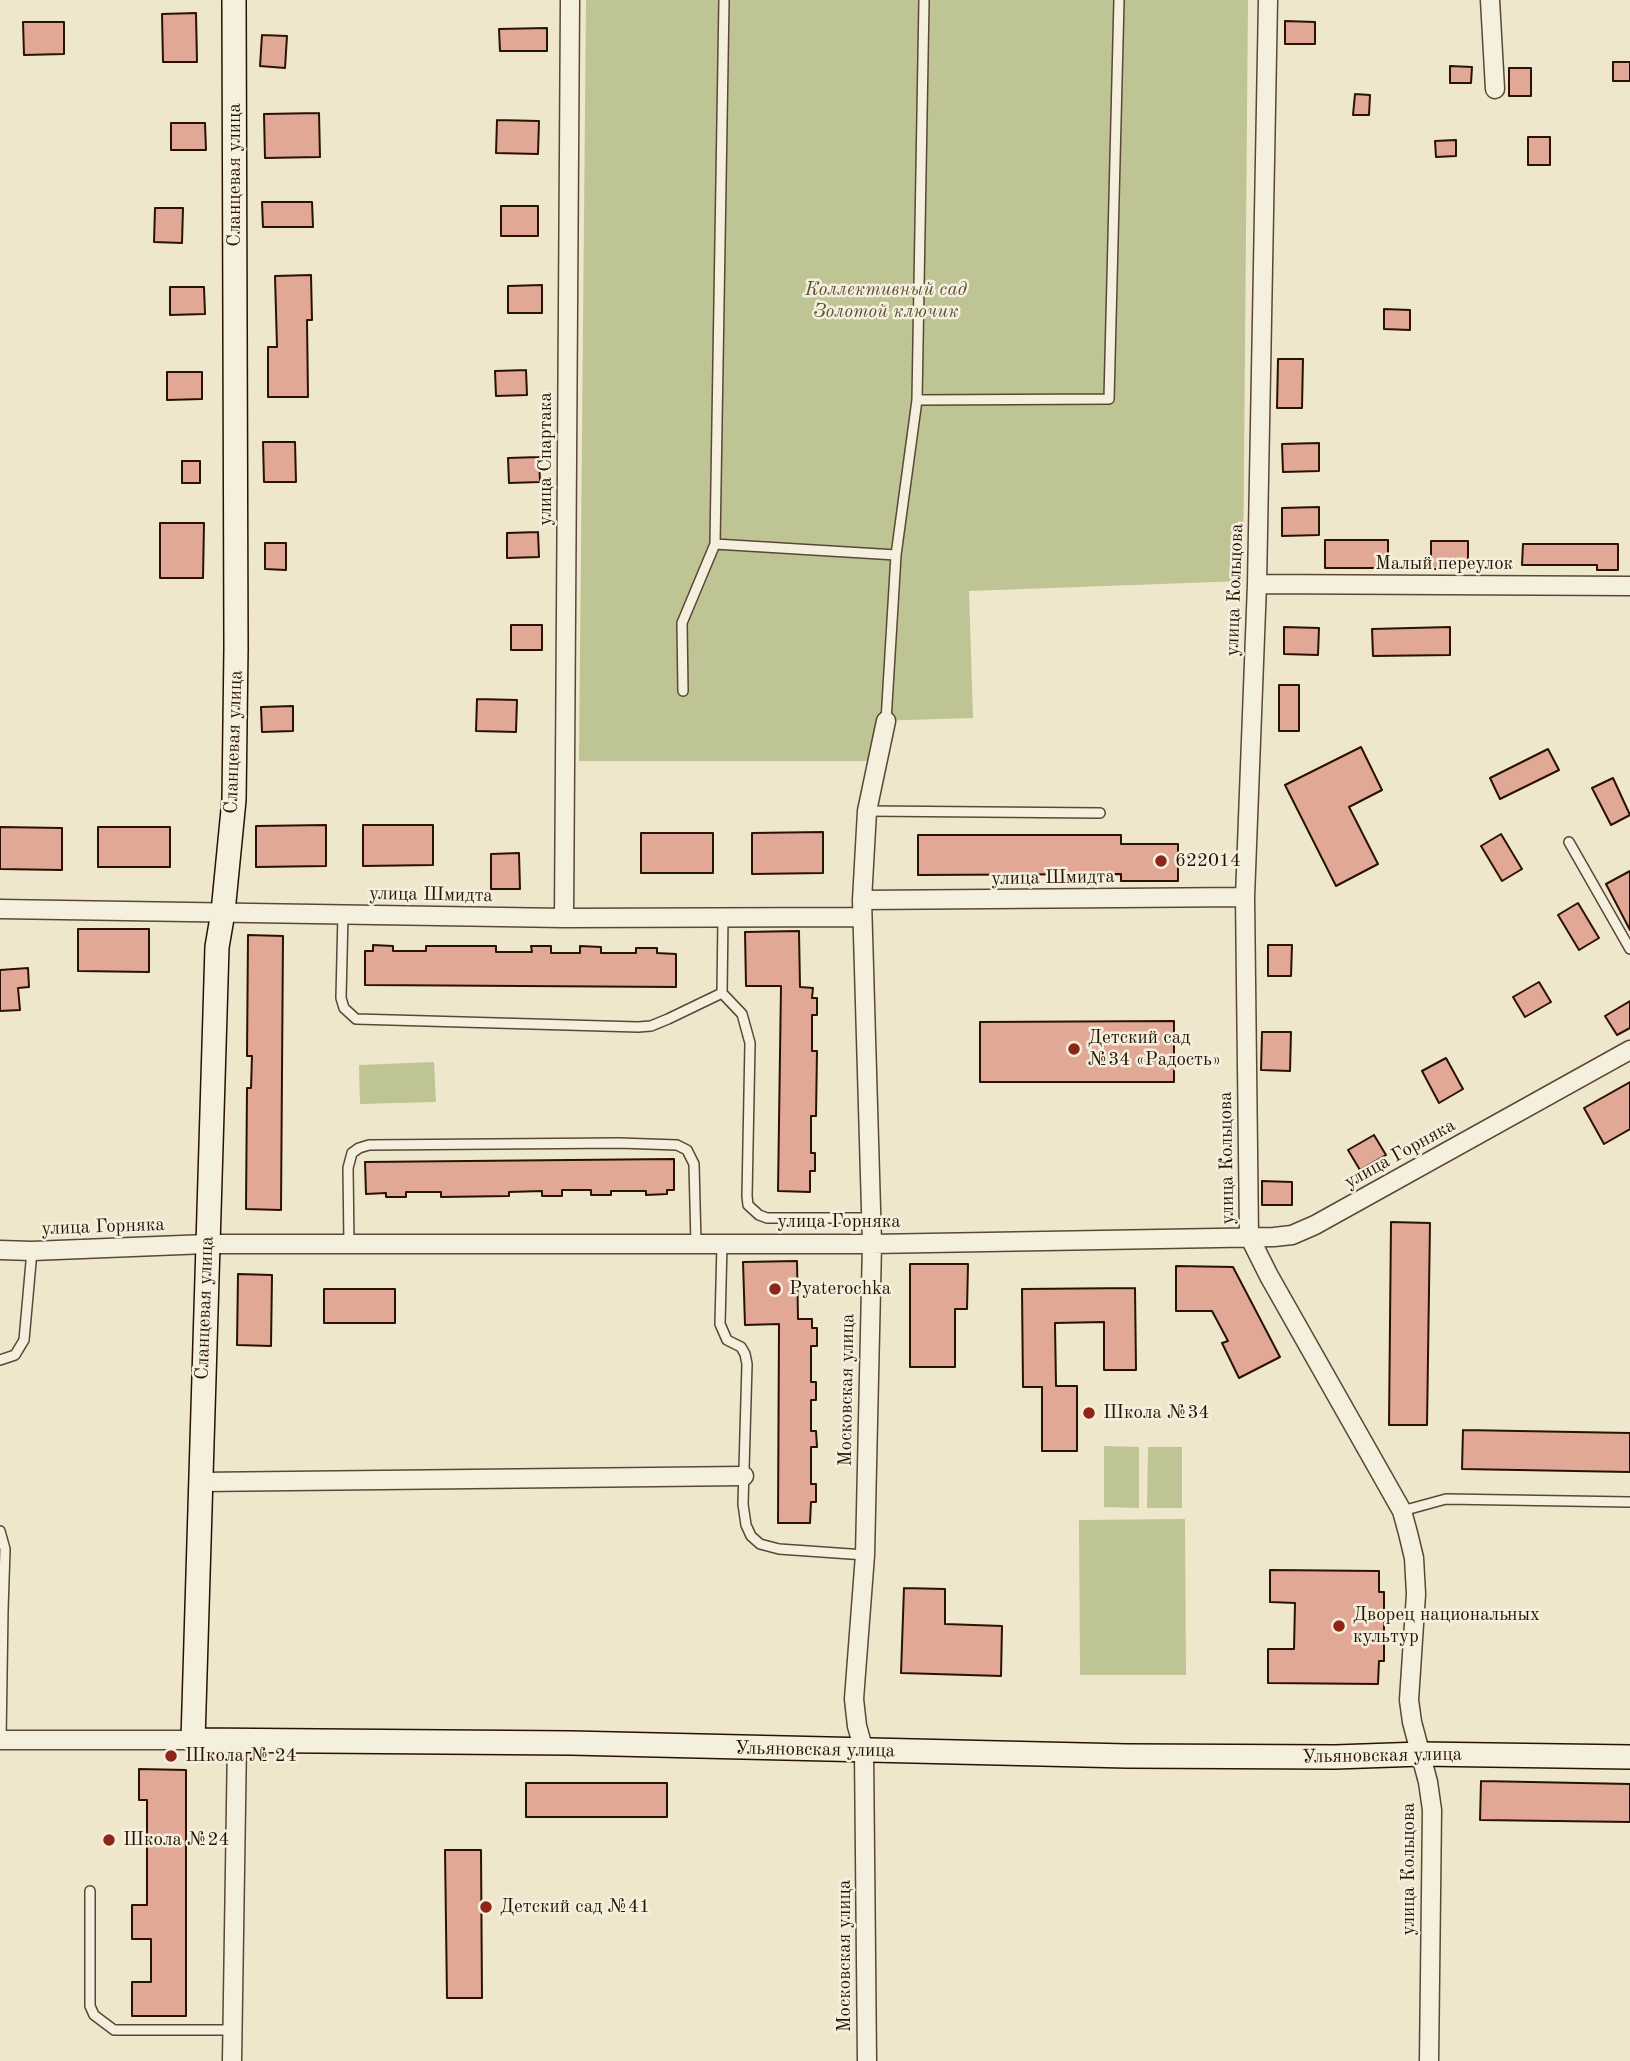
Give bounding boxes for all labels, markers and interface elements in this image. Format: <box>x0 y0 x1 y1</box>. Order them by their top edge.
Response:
street label: Сланцевая улица <box>224 103 246 247</box>
park label: Коллективный сад Золотой ключик <box>805 279 967 323</box>
street label: улица Спартака <box>535 392 557 526</box>
street label: улица Кольцова <box>1221 523 1249 657</box>
street label: Малый переулок <box>1375 553 1513 575</box>
street label: Сланцевая улица <box>220 670 248 814</box>
place label: 622014 <box>1175 850 1241 872</box>
marker: 622014 <box>1153 853 1169 869</box>
street label: улица Шмидта <box>991 866 1115 890</box>
street label: улица Шмидта <box>369 883 493 907</box>
place label: Детский сад №34 «Радость» <box>1088 1027 1221 1071</box>
marker: Детский сад №34 «Радость» <box>1066 1041 1082 1057</box>
street label: улица Кольцова <box>1214 1091 1240 1225</box>
street label: улица Горняка <box>1341 1114 1459 1194</box>
street label: улица Горняка <box>777 1211 901 1233</box>
street label: улица Горняка <box>41 1213 165 1241</box>
street label: Сланцевая улица <box>191 1236 219 1380</box>
place label: Pyaterochka <box>789 1278 891 1300</box>
marker: Pyaterochka <box>767 1281 783 1297</box>
street label: Московская улица <box>834 1313 860 1467</box>
place label: Школа №34 <box>1103 1402 1210 1424</box>
marker: Школа №34 <box>1081 1405 1097 1421</box>
place label: Дворец национальных культур <box>1353 1604 1540 1648</box>
marker: Дворец национальных культур <box>1331 1618 1347 1634</box>
street label: Ульяновская улица <box>735 1737 895 1763</box>
street label: Ульяновская улица <box>1302 1743 1462 1769</box>
place label: Школа № 24 <box>185 1745 297 1767</box>
marker: Школа № 24 <box>163 1748 179 1764</box>
street label: улица Кольцова <box>1398 1803 1420 1935</box>
place label: Школа №24 <box>123 1829 230 1851</box>
marker: Школа №24 <box>101 1832 117 1848</box>
street label: Московская улица <box>834 1880 856 2032</box>
place label: Детский сад №41 <box>500 1896 650 1918</box>
marker: Детский сад №41 <box>478 1899 494 1915</box>

